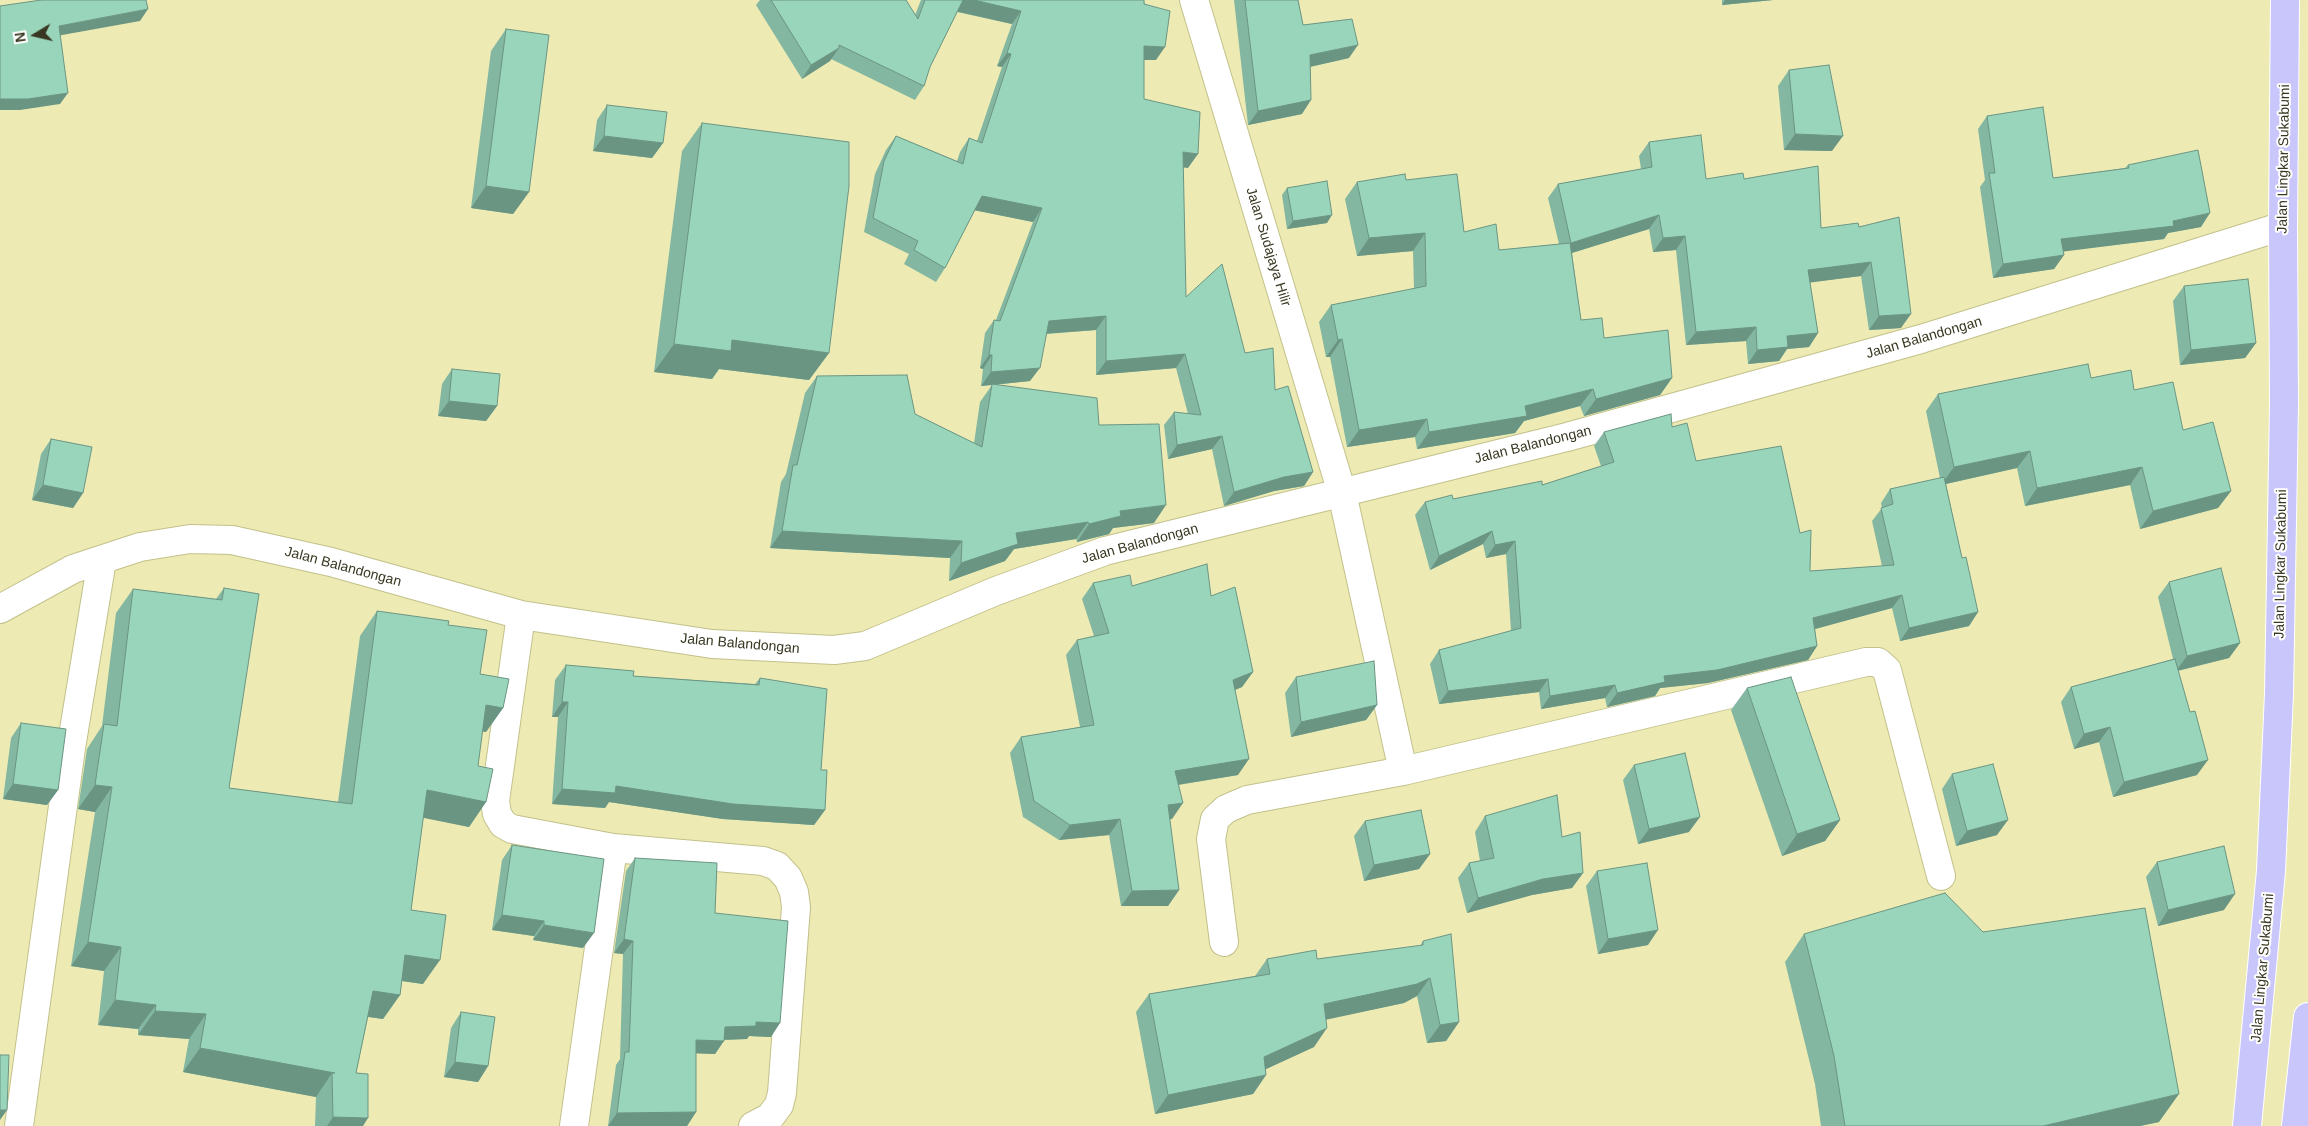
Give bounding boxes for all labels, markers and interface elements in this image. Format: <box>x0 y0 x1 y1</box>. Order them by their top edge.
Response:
north arrow <box>10 10 60 60</box>
text: N <box>11 31 29 44</box>
street label: Jalan Lingkar Sukabumi <box>2274 84 2294 234</box>
street label: Jalan Sudajaya Hilir <box>1242 185 1294 309</box>
street label: Jalan Balandongan <box>1864 313 1984 363</box>
street label: Jalan Balandongan <box>1473 422 1593 468</box>
street label: Jalan Lingkar Sukabumi <box>2271 489 2291 639</box>
street label: Jalan Balandongan <box>1080 520 1200 568</box>
street label: Jalan Balandongan <box>283 543 403 591</box>
street label: Jalan Balandongan <box>680 630 800 658</box>
street label: Jalan Lingkar Sukabumi <box>2248 893 2278 1043</box>

